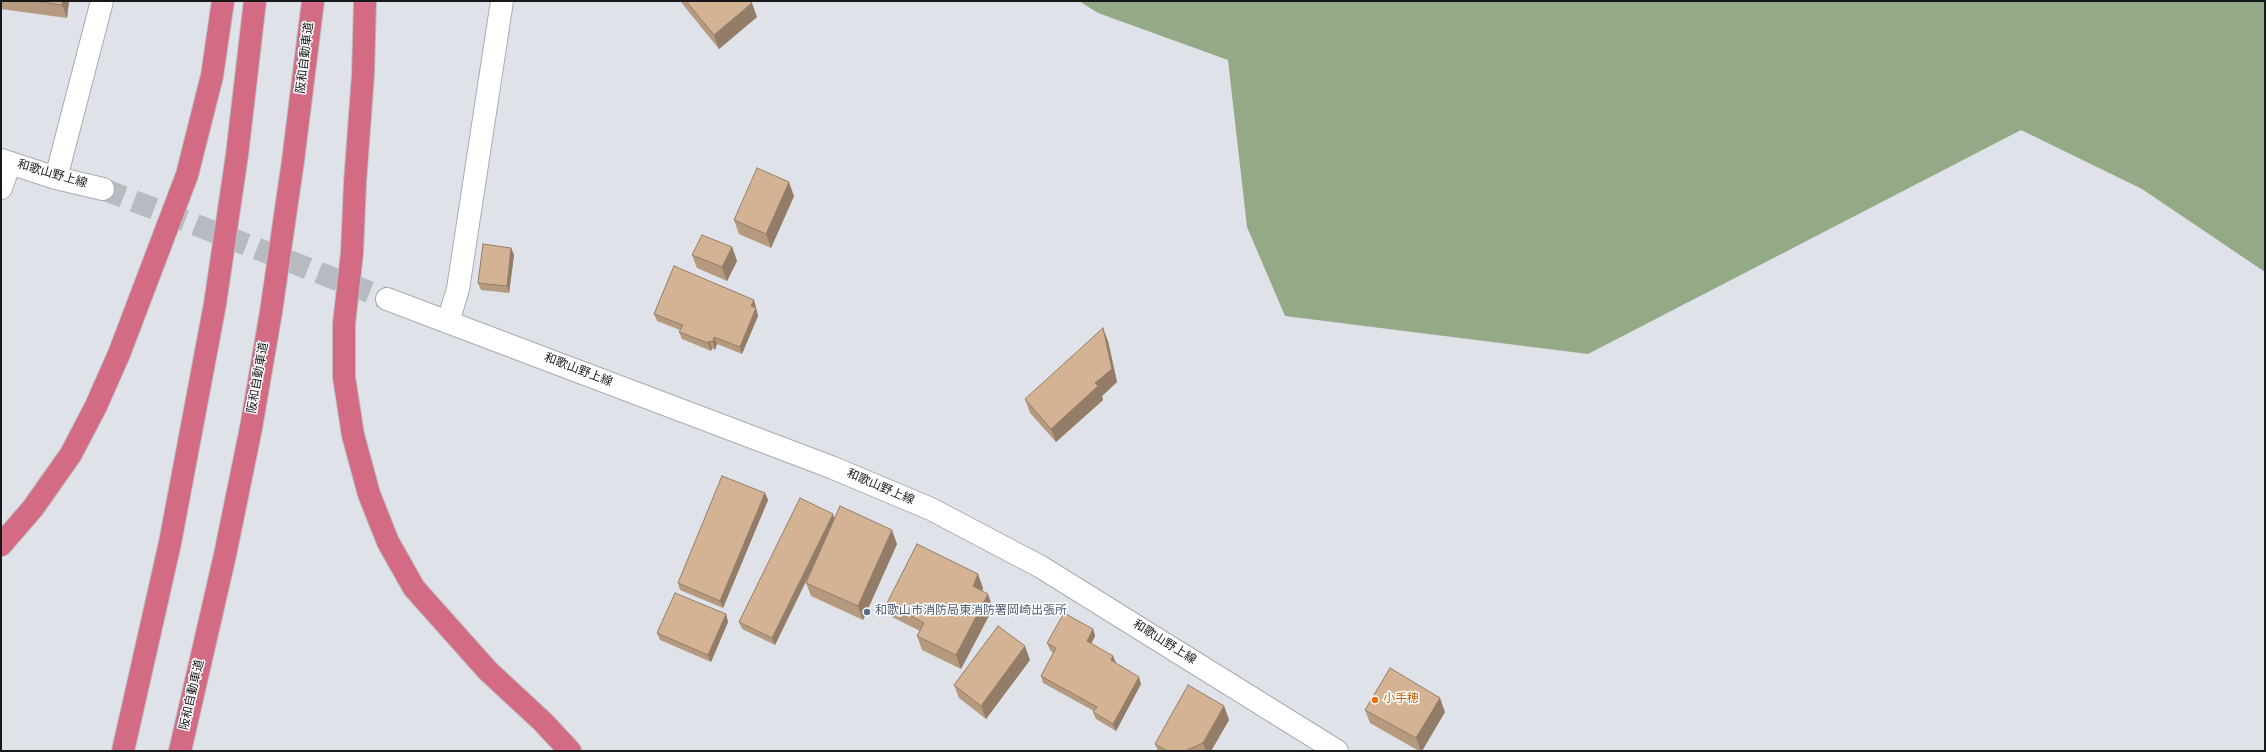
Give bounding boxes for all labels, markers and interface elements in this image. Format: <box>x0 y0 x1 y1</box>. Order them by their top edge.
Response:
street label: 阪和自動車道 <box>294 21 318 95</box>
street label: 和歌山野上線 <box>15 158 89 192</box>
street label: 阪和自動車道 <box>246 341 272 415</box>
street label: 和歌山野上線 <box>542 351 614 391</box>
street label: 和歌山野上線 <box>844 467 916 509</box>
place label: 和歌山市消防局東消防署岡崎出張所 <box>875 605 1067 619</box>
marker: 和歌山市消防局東消防署岡崎出張所 <box>862 607 872 617</box>
street label: 和歌山野上線 <box>1130 618 1198 668</box>
street label: 阪和自動車道 <box>178 658 208 732</box>
place label: 小手穂 <box>1383 693 1419 707</box>
marker: 小手穂 <box>1370 695 1380 705</box>

